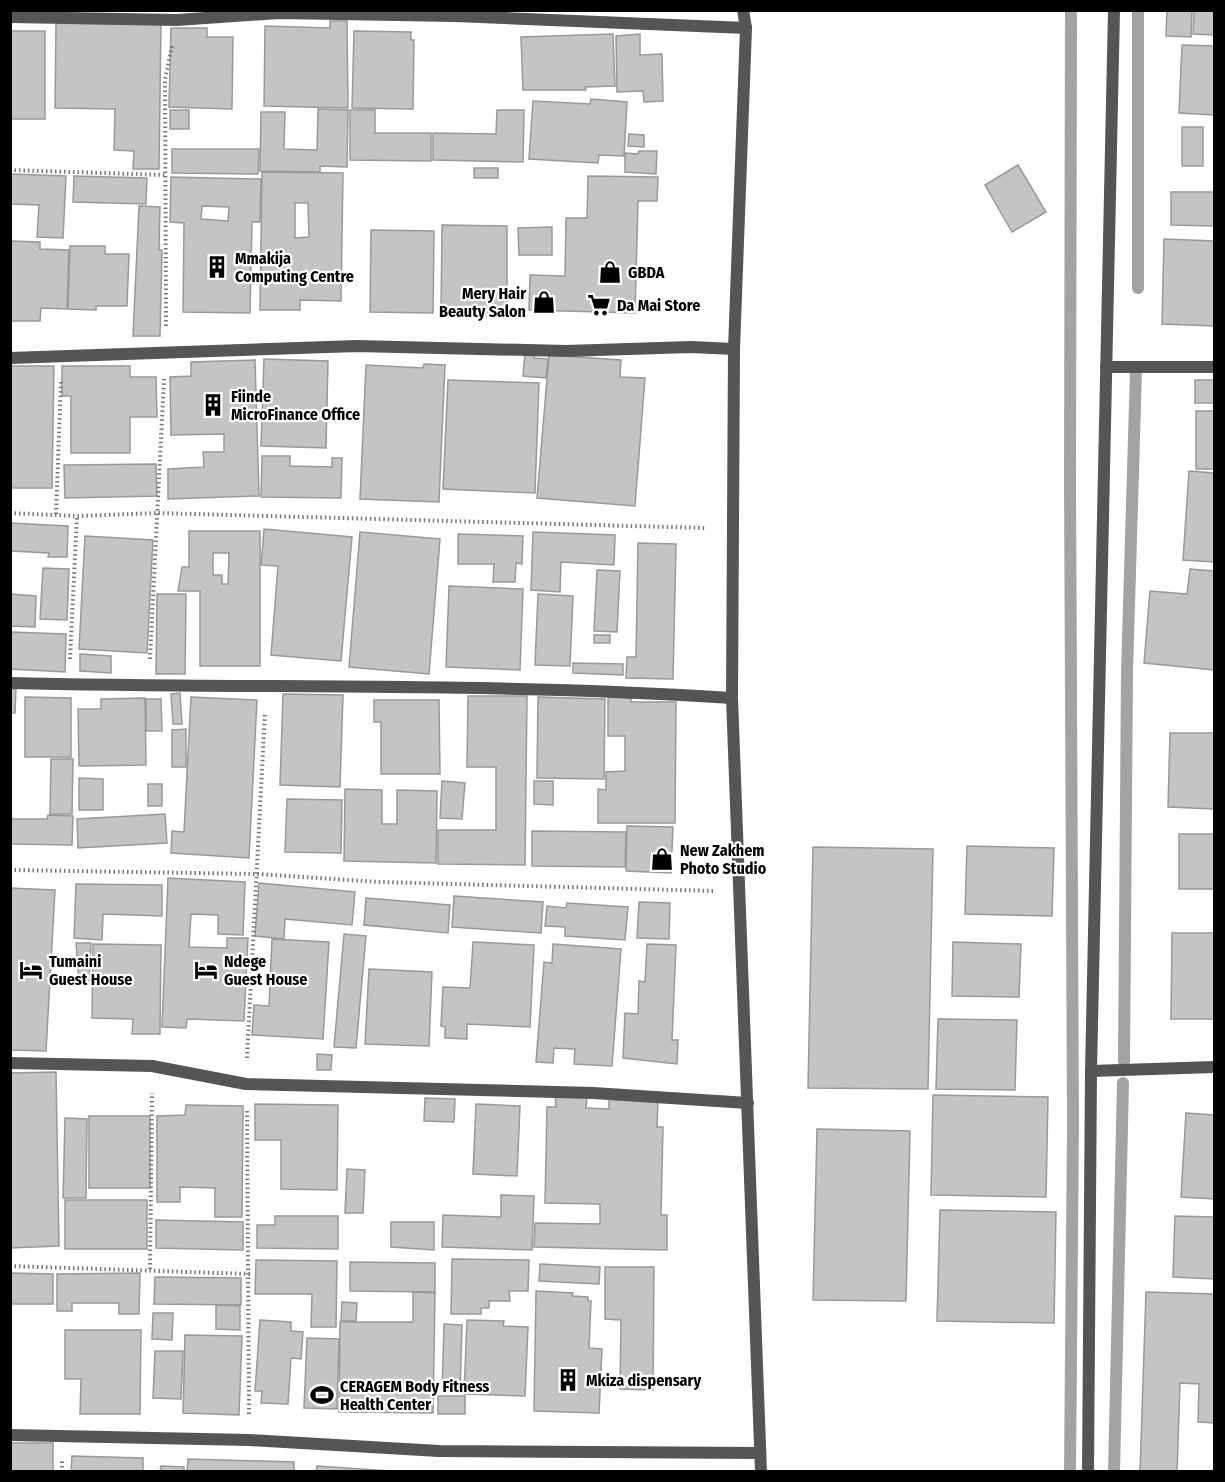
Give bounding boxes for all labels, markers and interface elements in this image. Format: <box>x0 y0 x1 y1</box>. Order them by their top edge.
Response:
place label: Mmakija Computing Centre <box>235 249 354 286</box>
building icon: Mmakija Computing Centre <box>204 254 230 280</box>
shop icon: GBDA <box>597 259 623 285</box>
place label: GBDA <box>628 263 665 282</box>
place label: Mery Hair Beauty Salon <box>439 284 526 321</box>
shop icon: Mery Hair Beauty Salon <box>531 289 557 315</box>
supermarket icon: Da Mai Store <box>586 292 612 318</box>
place label: Da Mai Store <box>617 296 700 315</box>
place label: Fiinde MicroFinance Office <box>231 387 360 424</box>
building icon: Fiinde MicroFinance Office <box>200 392 226 418</box>
place label: New Zakhem Photo Studio <box>680 841 767 878</box>
shop icon: New Zakhem Photo Studio <box>649 846 675 872</box>
place label: Tumaini Guest House <box>49 952 132 989</box>
place label: Ndege Guest House <box>224 952 307 989</box>
hotel icon: Tumaini Guest House <box>18 957 44 983</box>
hotel icon: Ndege Guest House <box>193 957 219 983</box>
building icon: Mkiza dispensary <box>555 1367 581 1393</box>
place label: Mkiza dispensary <box>586 1371 701 1390</box>
place label: CERAGEM Body Fitness Health Center <box>340 1377 489 1414</box>
sports icon: CERAGEM Body Fitness Health Center <box>309 1382 335 1408</box>

